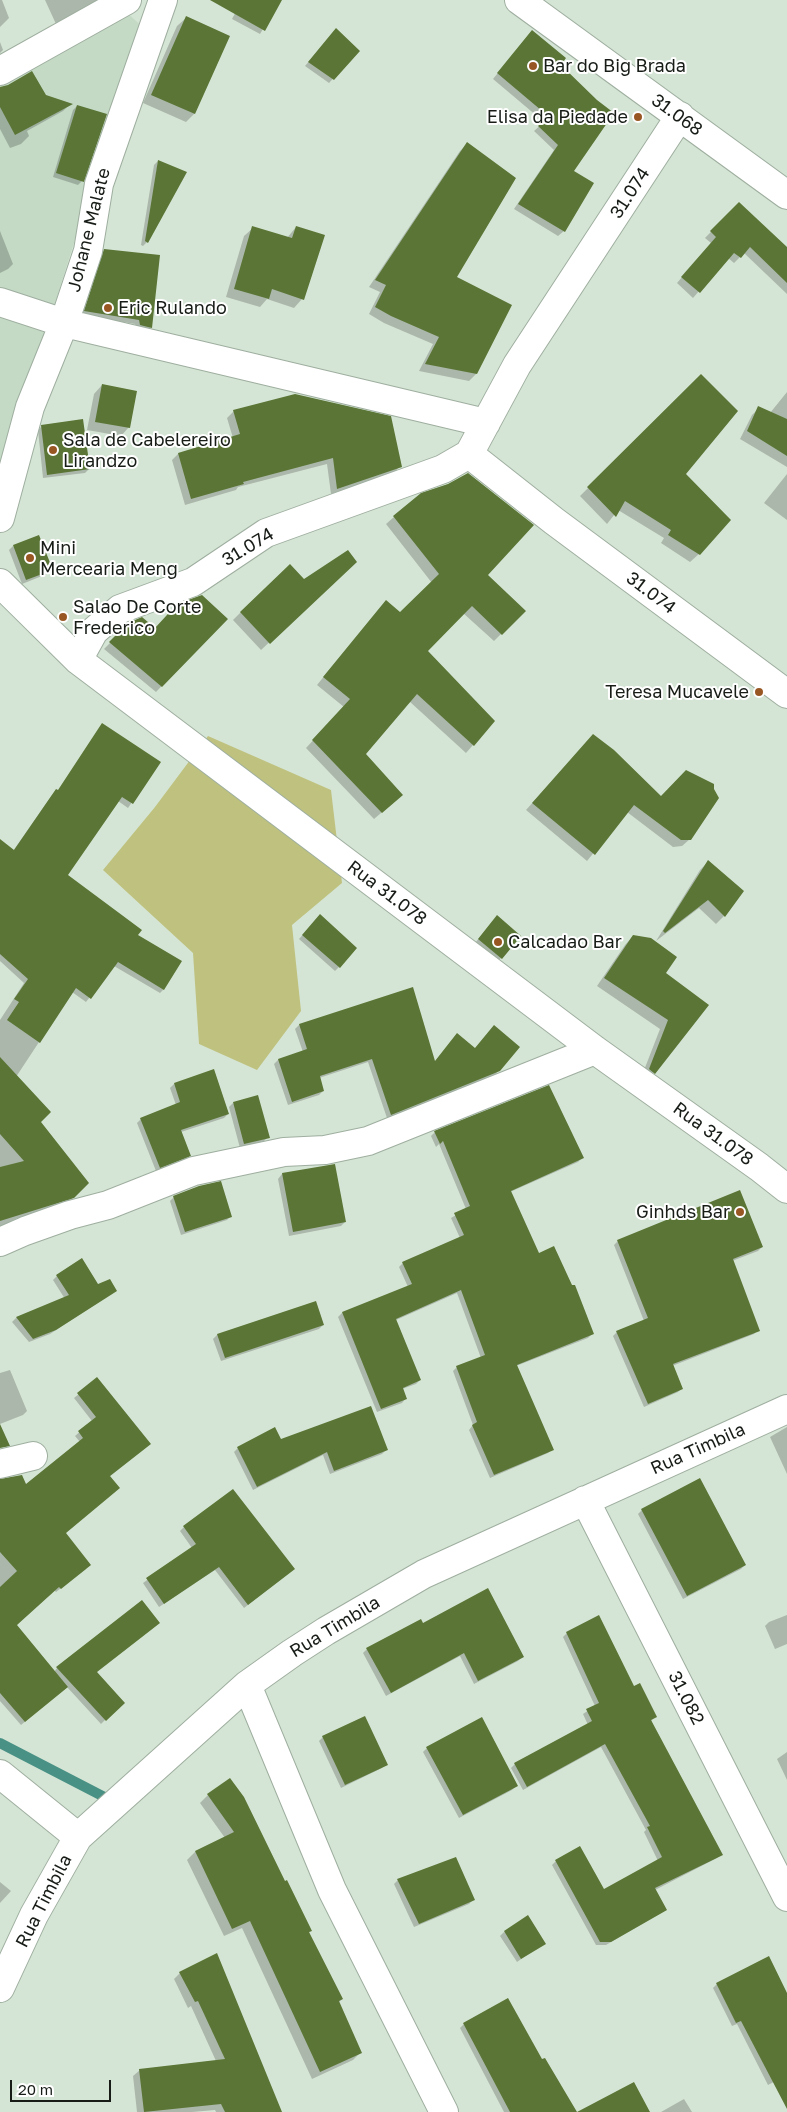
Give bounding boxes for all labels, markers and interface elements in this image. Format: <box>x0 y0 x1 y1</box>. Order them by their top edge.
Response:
place label: Bar do Big Brada <box>543 55 686 77</box>
marker: Bar do Big Brada <box>527 60 539 72</box>
street label: 31.068 <box>647 89 707 141</box>
place label: Elisa da Piedade <box>487 106 628 128</box>
marker: Elisa da Piedade <box>632 111 644 123</box>
street label: 31.074 <box>606 163 654 223</box>
street label: Johane Malate <box>63 166 115 294</box>
place label: Eric Rulando <box>118 297 227 319</box>
marker: Eric Rulando <box>102 302 114 314</box>
place label: Sala de Cabelereiro Lirandzo <box>63 429 231 472</box>
marker: Sala de Cabelereiro Lirandzo <box>47 444 59 456</box>
street label: 31.074 <box>218 523 278 571</box>
place label: Mini Mercearia Meng <box>40 537 178 580</box>
marker: Mini Mercearia Meng <box>24 552 36 564</box>
street label: 31.074 <box>622 567 680 619</box>
place label: Salao De Corte Frederico <box>73 596 202 638</box>
marker: Salao De Corte Frederico <box>57 611 69 623</box>
place label: Teresa Mucavele <box>605 681 749 703</box>
marker: Teresa Mucavele <box>753 686 765 698</box>
street label: Rua 31.078 <box>343 856 431 930</box>
place label: Calcadao Bar <box>508 931 622 953</box>
marker: Calcadao Bar <box>492 936 504 948</box>
street label: Rua 31.078 <box>669 1098 757 1170</box>
place label: Ginhds Bar <box>636 1201 730 1223</box>
marker: Ginhds Bar <box>734 1206 746 1218</box>
street label: Rua Timbila <box>647 1419 749 1479</box>
street label: Rua Timbila <box>286 1592 384 1662</box>
street label: 31.082 <box>663 1668 709 1728</box>
street label: Rua Timbila <box>11 1851 77 1951</box>
scale bar <box>12 2070 114 2102</box>
text: 20 m <box>18 2080 53 2098</box>

